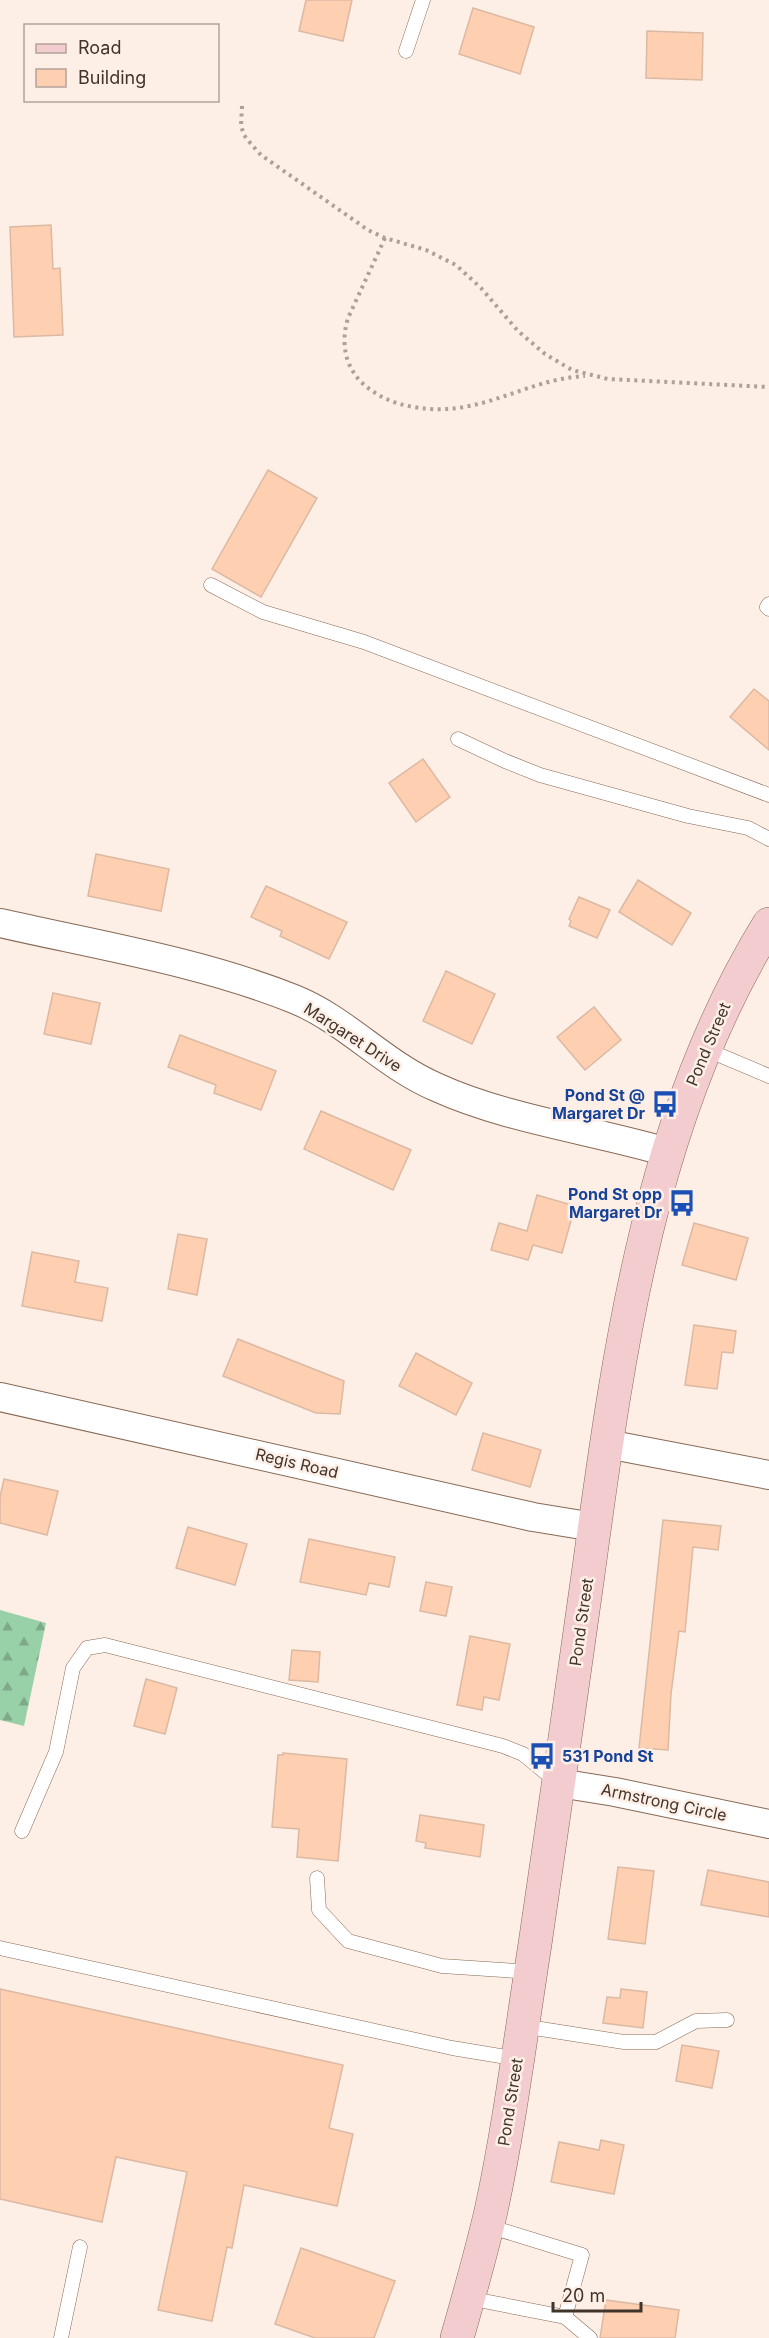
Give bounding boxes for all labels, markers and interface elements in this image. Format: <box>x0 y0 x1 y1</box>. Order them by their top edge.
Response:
legend <box>24 24 219 102</box>
text: Road <box>78 37 121 58</box>
text: Building <box>78 67 146 88</box>
street label: Margaret Drive <box>300 998 406 1076</box>
street label: Pond Street <box>681 999 735 1089</box>
place label: Pond St @ Margaret Dr <box>552 1085 645 1123</box>
bus stop icon: Pond St @ Margaret Dr <box>650 1089 680 1119</box>
place label: Pond St opp Margaret Dr <box>568 1184 662 1222</box>
bus stop icon: Pond St opp Margaret Dr <box>667 1188 697 1218</box>
street label: Regis Road <box>254 1444 340 1482</box>
street label: Pond Street <box>565 1577 597 1667</box>
bus stop icon: 531 Pond St <box>527 1741 557 1771</box>
place label: 531 Pond St <box>562 1746 654 1766</box>
street label: Armstrong Circle <box>599 1779 729 1825</box>
street label: Pond Street <box>493 2057 527 2147</box>
scale bar <box>553 2275 642 2313</box>
text: 20 m <box>562 2285 605 2306</box>

